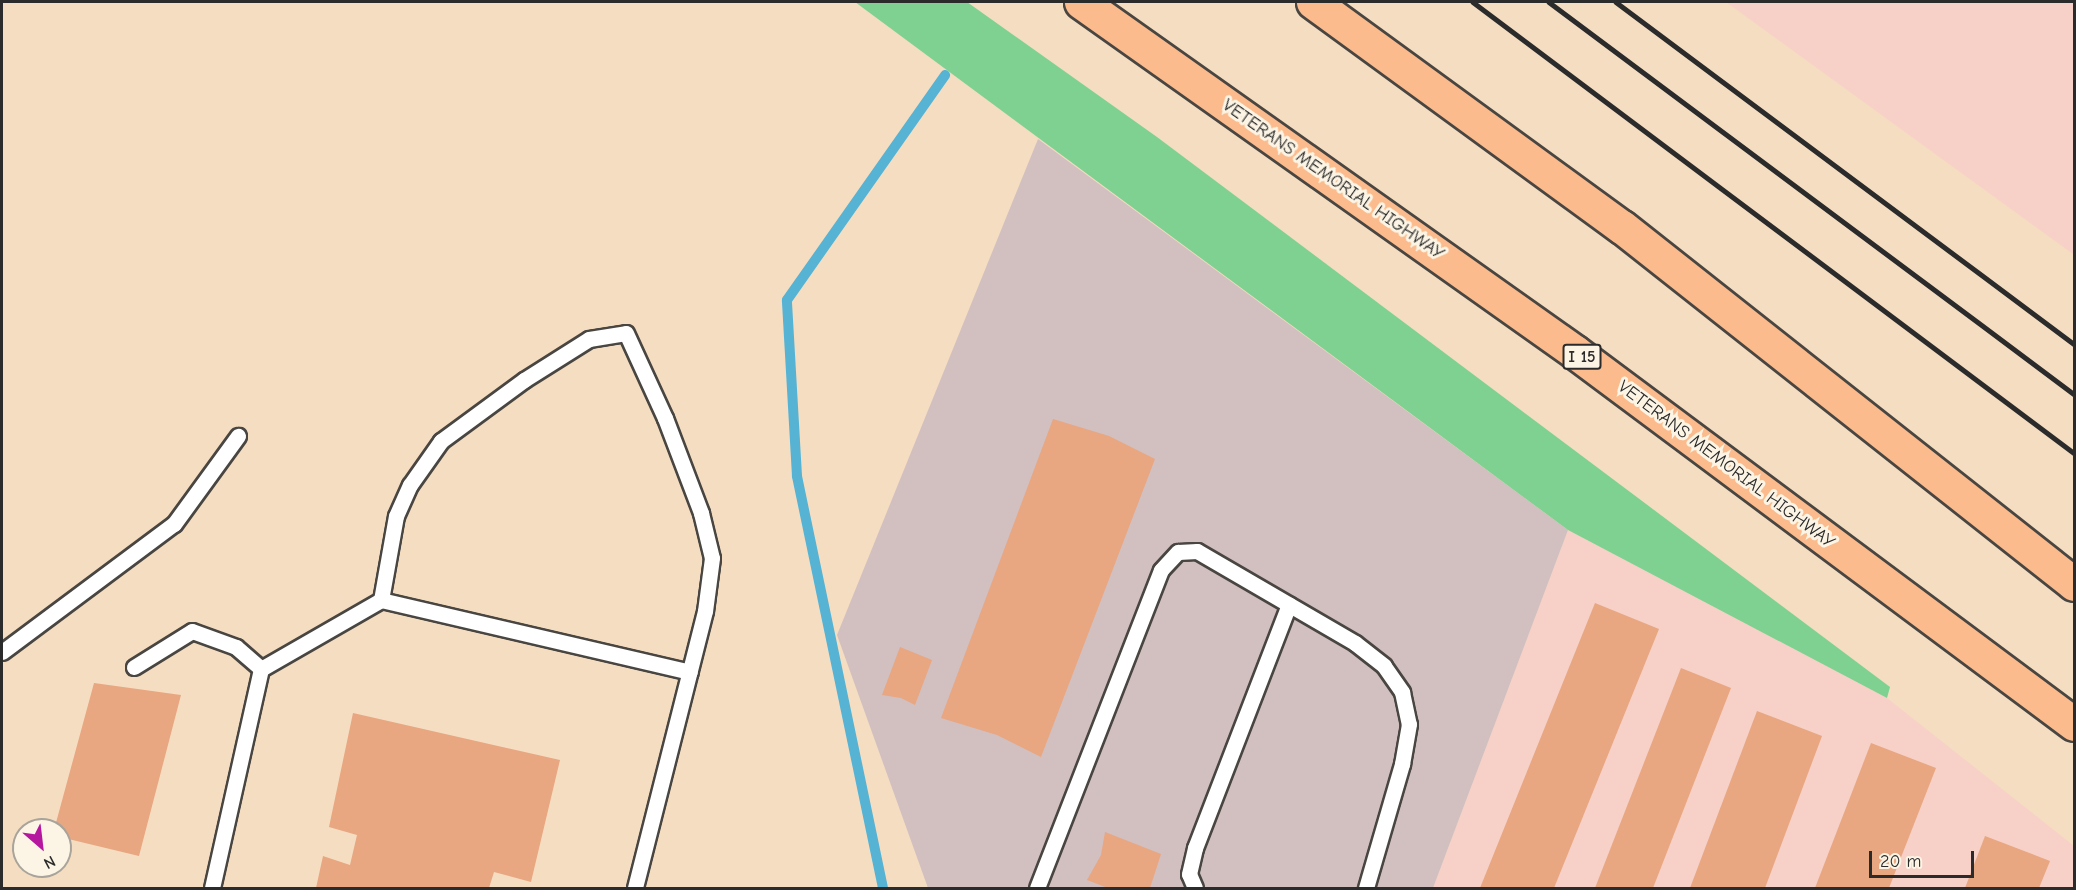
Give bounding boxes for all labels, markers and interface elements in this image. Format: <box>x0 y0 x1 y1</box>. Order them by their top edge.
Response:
street label: VETERANS MEMORIAL HIGHWAY <box>1218 95 1448 265</box>
road number: I 15 <box>1562 344 1602 370</box>
street label: VETERANS MEMORIAL HIGHWAY <box>1613 376 1839 554</box>
north arrow <box>12 818 72 878</box>
scale bar <box>1872 839 1977 877</box>
text: 20 m <box>1880 851 1921 872</box>
text: N <box>41 852 58 873</box>

